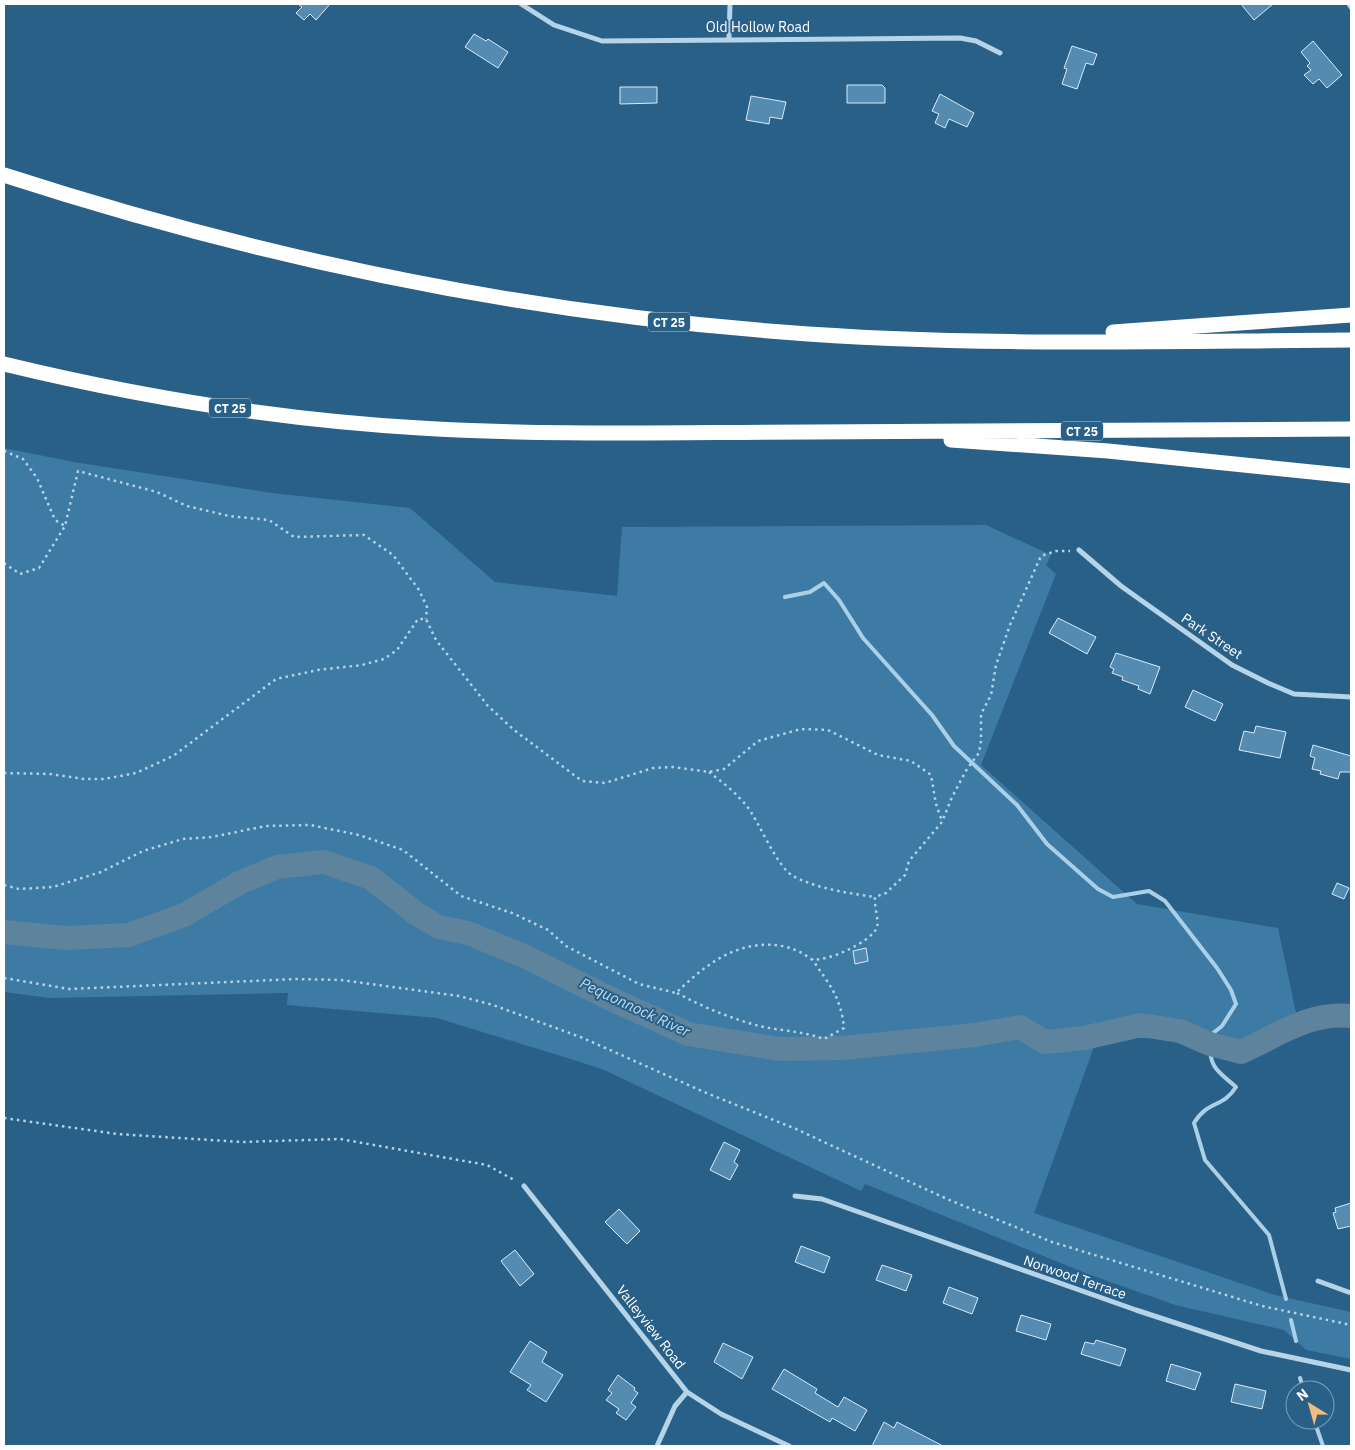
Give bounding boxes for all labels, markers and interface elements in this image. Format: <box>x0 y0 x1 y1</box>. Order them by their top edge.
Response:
street label: Old Hollow Road <box>706 18 810 36</box>
road number: CT 25 <box>648 313 690 332</box>
road number: CT 25 <box>209 398 251 418</box>
road number: CT 25 <box>1061 422 1103 441</box>
street label: Park Street <box>1178 609 1246 663</box>
water label: Pequonnock River <box>577 973 693 1041</box>
street label: Norwood Terrace <box>1021 1251 1129 1303</box>
street label: Valleyview Road <box>613 1281 689 1373</box>
north arrow <box>1285 1380 1335 1430</box>
text: N <box>1293 1384 1312 1405</box>

